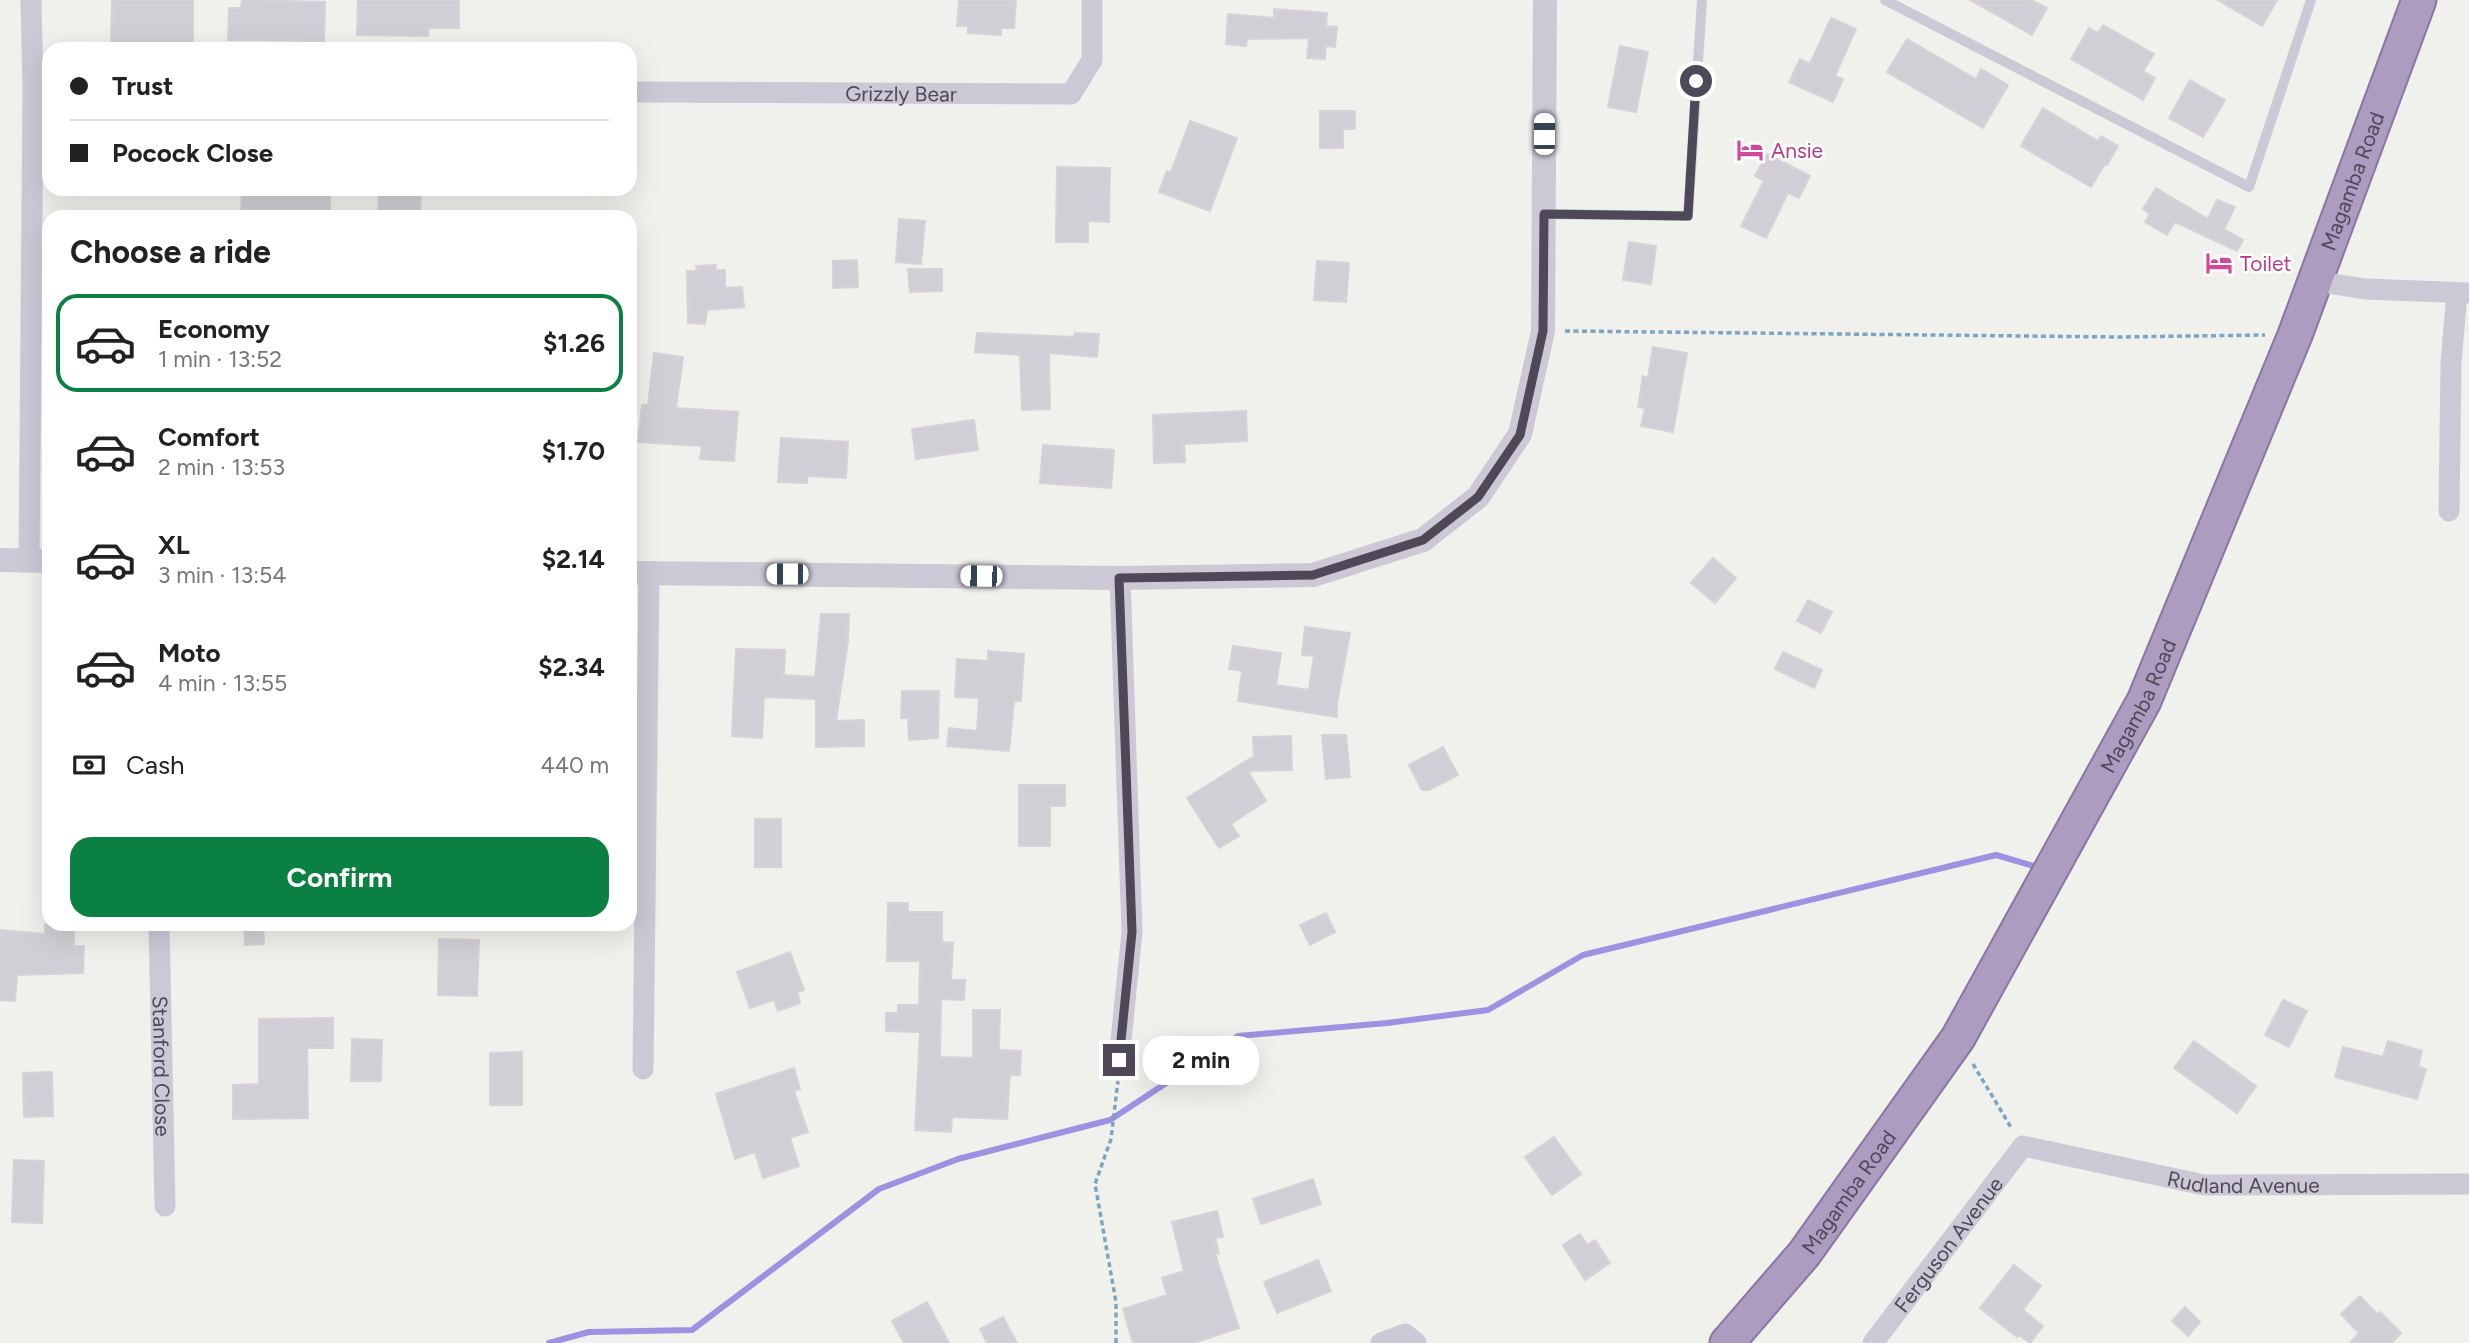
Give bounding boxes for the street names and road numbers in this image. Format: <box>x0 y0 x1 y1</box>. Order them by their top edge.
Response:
street label: Grizzly Bear <box>845 80 957 106</box>
street label: Magamba Road <box>2315 108 2389 254</box>
street label: Magamba Road <box>2094 635 2181 777</box>
street label: Stanford Close <box>148 995 176 1137</box>
street label: Magamba Road <box>1796 1125 1901 1259</box>
street label: Rudland Avenue <box>2165 1165 2320 1197</box>
street label: Ferguson Avenue <box>1889 1172 2008 1317</box>

